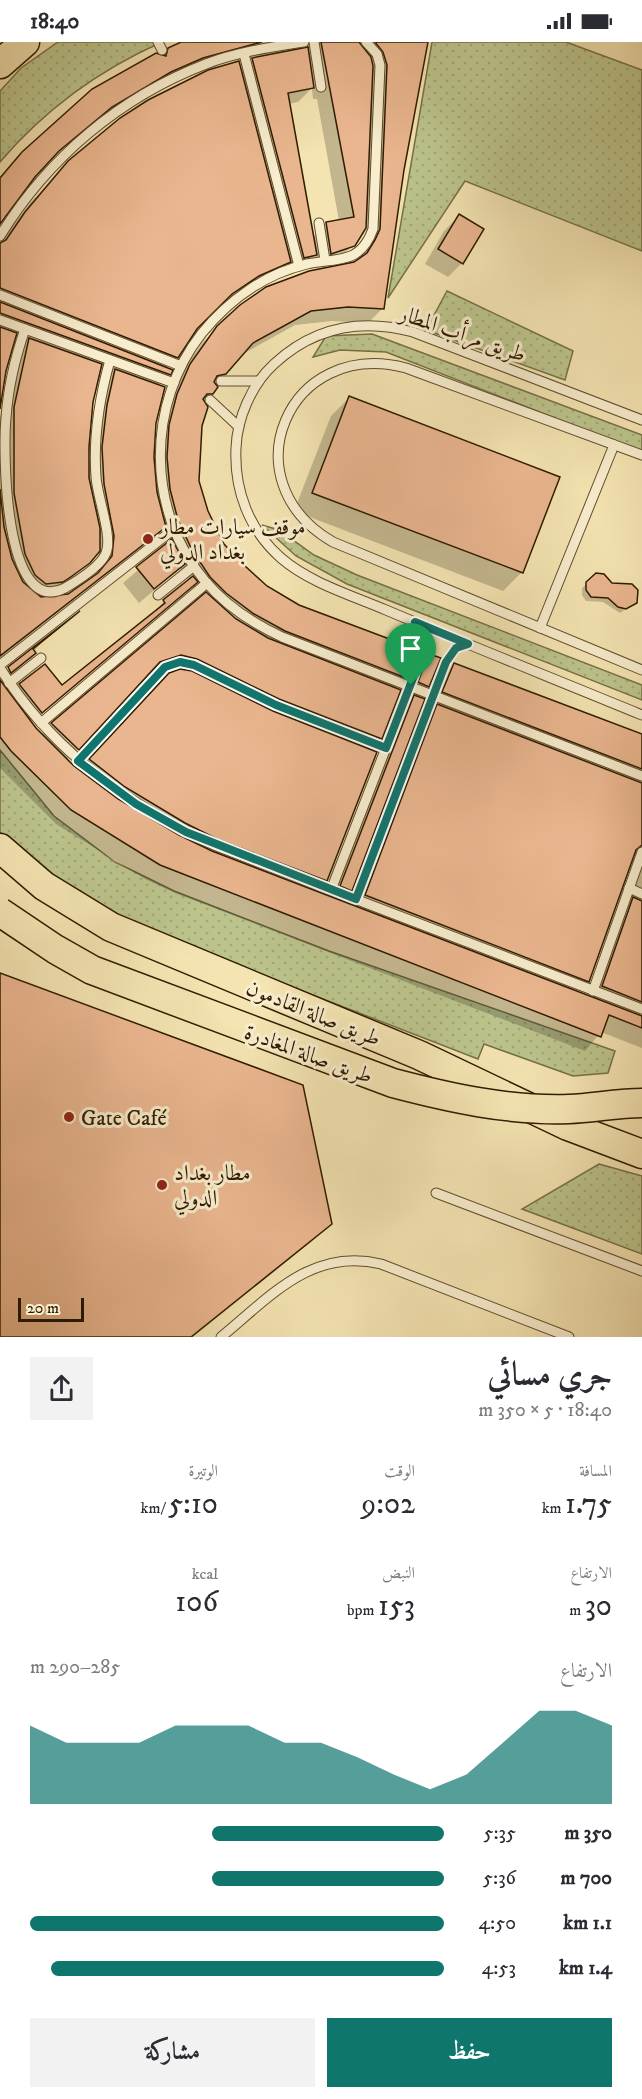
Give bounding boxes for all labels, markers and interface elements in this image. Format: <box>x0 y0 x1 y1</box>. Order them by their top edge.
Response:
text: 18:40 <box>30 8 79 35</box>
street label: طريق مرأب المطار <box>394 297 530 370</box>
place label: موقف سيارات مطار بغداد الدولي <box>158 514 306 570</box>
marker: موقف سيارات مطار بغداد الدولي <box>141 532 155 546</box>
pin <box>385 623 436 685</box>
icon: arrive <box>394 632 427 665</box>
street label: طريق صالة القادمون <box>242 974 385 1053</box>
street label: طريق صالة المغادرة <box>241 1019 376 1090</box>
place label: Gate Café <box>81 1105 167 1132</box>
marker: Gate Café <box>62 1110 76 1124</box>
place label: مطار بغداد الدولي <box>174 1160 250 1216</box>
marker: مطار بغداد الدولي <box>155 1178 169 1192</box>
scale bar <box>18 1295 84 1322</box>
text: 20 m <box>27 1298 59 1318</box>
text: جري مسائي <box>487 1355 612 1396</box>
button: share <box>30 1357 93 1420</box>
text: 18:40 · 5 × 350 m <box>478 1398 612 1423</box>
text: الوتيرة <box>188 1461 218 1481</box>
text: الوقت <box>384 1461 415 1481</box>
text: المسافة <box>579 1461 612 1481</box>
text: 5:10 <box>168 1486 218 1523</box>
text: 9:02 <box>361 1486 415 1523</box>
text: 1.75 <box>565 1486 612 1523</box>
text: /km <box>140 1498 168 1518</box>
text: km <box>542 1498 565 1518</box>
text: النبض <box>382 1563 415 1583</box>
text: الارتفاع <box>570 1563 612 1583</box>
text: kcal <box>192 1564 218 1584</box>
text: 106 <box>175 1584 218 1621</box>
text: 153 <box>378 1588 415 1625</box>
text: 30 <box>585 1588 612 1625</box>
text: bpm <box>347 1600 378 1620</box>
text: m <box>569 1600 585 1620</box>
text: 285–290 m <box>30 1655 120 1680</box>
text: الارتفاع <box>560 1659 612 1684</box>
text: 5:35 <box>483 1821 516 1846</box>
text: 350 m <box>565 1821 612 1846</box>
text: 5:36 <box>483 1866 516 1891</box>
text: 700 m <box>561 1866 612 1891</box>
text: 4:50 <box>479 1911 516 1936</box>
text: 1.1 km <box>563 1911 612 1936</box>
text: 4:53 <box>482 1956 516 1981</box>
text: 1.4 km <box>559 1956 612 1981</box>
button: مشاركة <box>30 2018 315 2087</box>
button: حفظ <box>327 2018 612 2087</box>

